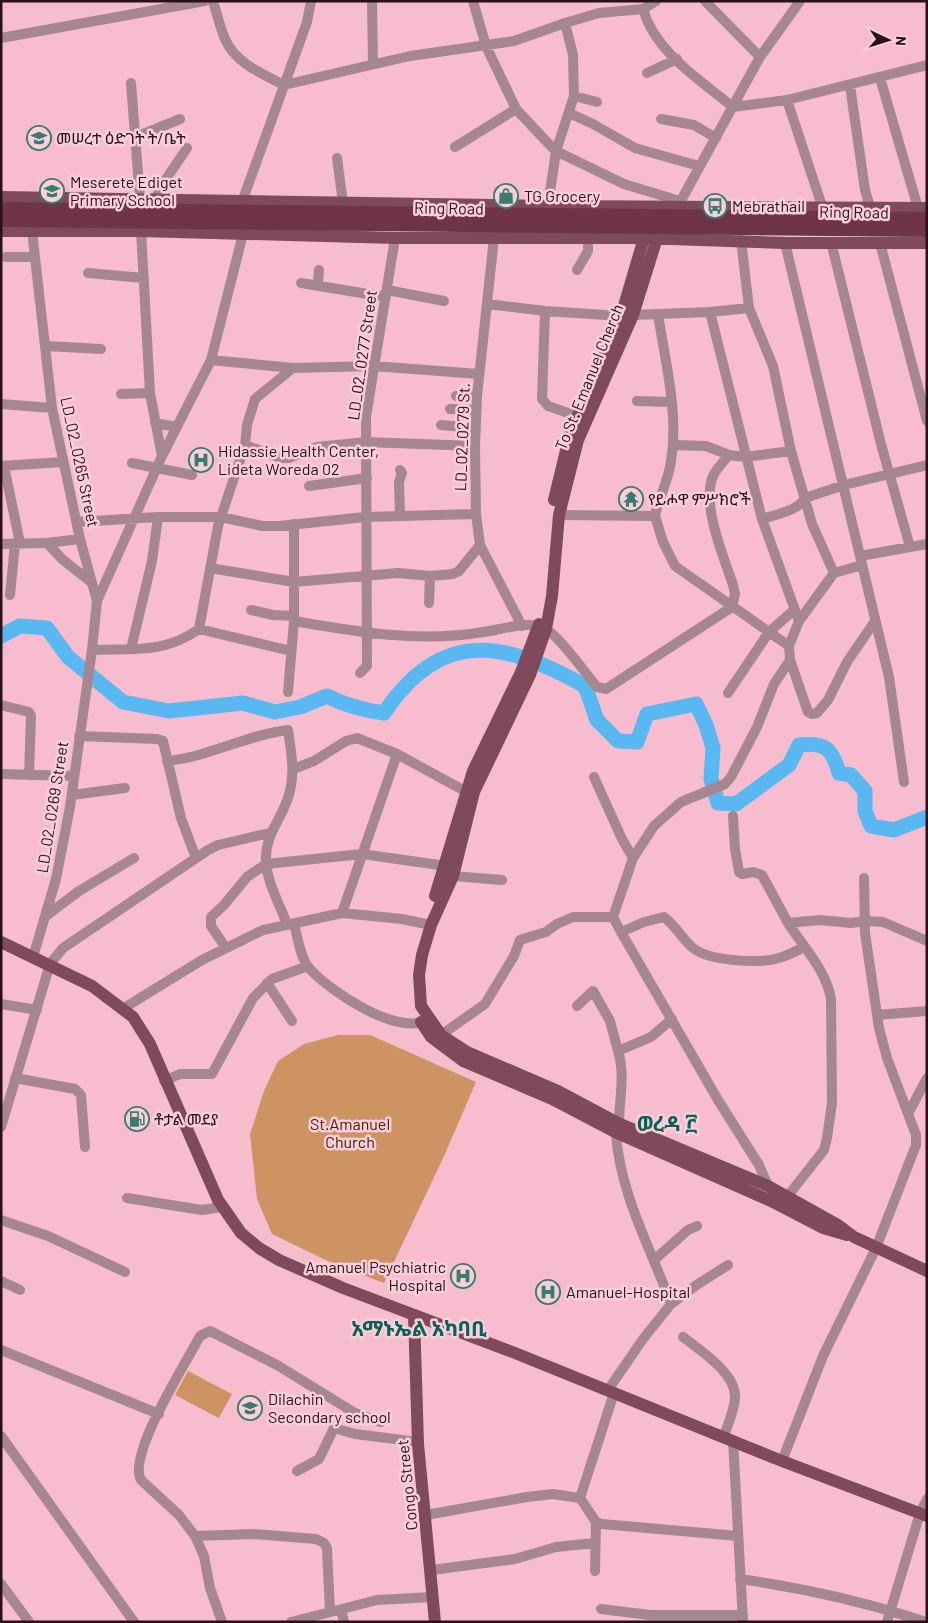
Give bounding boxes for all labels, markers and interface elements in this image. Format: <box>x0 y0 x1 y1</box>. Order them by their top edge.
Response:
north arrow <box>863 15 913 65</box>
text: N <box>893 36 910 46</box>
school or university icon: መሠረተ ዕድገት ት/ቤት <box>26 125 52 151</box>
place label: መሠረተ ዕድገት ት/ቤት <box>56 128 186 147</box>
place label: Meserete Ediget Primary School <box>70 172 183 209</box>
school or university icon: Meserete Ediget Primary School <box>39 178 65 204</box>
shop icon: TG Grocery <box>493 183 519 209</box>
place label: TG Grocery <box>524 186 601 205</box>
bus stop icon: Mebrathail <box>702 193 728 219</box>
place label: Mebrathail <box>732 196 805 215</box>
street label: Ring Road <box>414 197 484 218</box>
street label: Ring Road <box>819 201 889 222</box>
street label: LD_02_0277 Street <box>343 288 380 421</box>
street label: To St. Emanuel Cherch <box>551 301 627 453</box>
street label: LD_02_0279 St. <box>450 382 473 491</box>
street label: LD_02_0265 Street <box>57 395 104 529</box>
place label: Hidassie Health Center, Lideta Woreda 02 <box>218 441 379 478</box>
hospital icon: Hidassie Health Center, Lideta Woreda 02 <box>188 447 214 473</box>
temple icon: የይሖዋ ምሥክሮች <box>618 486 644 512</box>
place label: የይሖዋ ምሥክሮች <box>648 489 751 508</box>
street label: LD_02_0269 Street <box>32 740 71 874</box>
fuel station icon: ቶታል መደያ <box>124 1106 150 1132</box>
place label: ቶታል መደያ <box>154 1109 219 1128</box>
district label: ወረዳ ፫ <box>637 1110 697 1135</box>
park label: St.Amanuel Church <box>310 1114 390 1151</box>
place label: Amanuel Psychiatric Hospital <box>305 1257 446 1294</box>
hospital icon: Amanuel Psychiatric Hospital <box>450 1263 476 1289</box>
hospital icon: Amanuel-Hospital <box>535 1279 561 1305</box>
place label: Amanuel-Hospital <box>566 1282 690 1301</box>
district label: አማኑኤል አካባቢ <box>351 1315 487 1340</box>
place label: Dilachin Secondary school <box>268 1389 391 1426</box>
school or university icon: Dilachin Secondary school <box>237 1395 263 1421</box>
street label: Congo Street <box>392 1439 421 1531</box>

